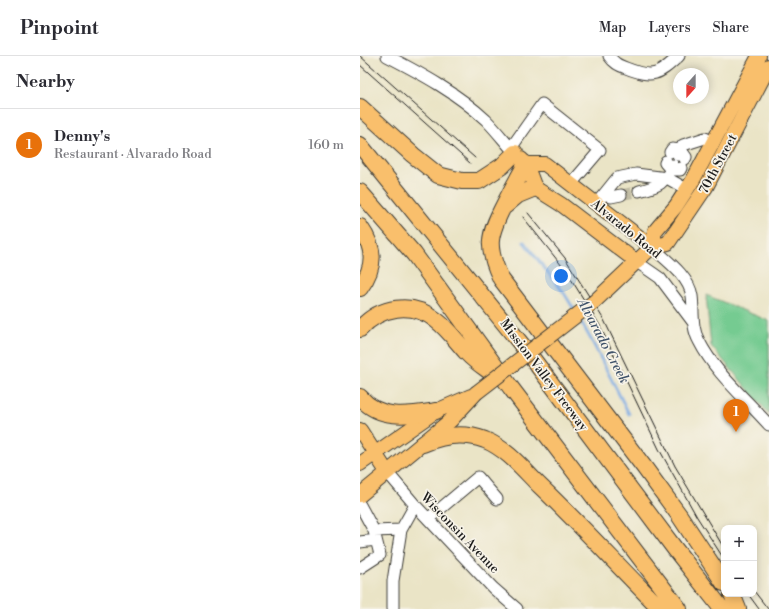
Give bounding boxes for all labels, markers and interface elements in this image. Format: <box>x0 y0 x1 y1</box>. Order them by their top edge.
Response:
text: Pinpoint <box>20 16 99 40</box>
text: Map <box>599 19 626 37</box>
text: Layers <box>648 19 691 37</box>
text: Share <box>713 19 749 37</box>
north arrow <box>673 68 709 104</box>
text: Nearby <box>16 71 75 93</box>
text: Denny's <box>54 127 110 146</box>
street label: 70th Street <box>696 131 741 197</box>
text: 1 <box>26 137 32 153</box>
text: 160 m <box>308 137 344 153</box>
text: Restaurant · Alvarado Road <box>54 146 212 162</box>
street label: Alvarado Road <box>587 195 665 263</box>
your location <box>551 266 571 286</box>
water label: Alvarado Creek <box>572 293 633 387</box>
street label: Mission Valley Freeway <box>497 316 592 435</box>
pin: 1 <box>723 399 749 432</box>
street label: Wisconsin Avenue <box>417 489 503 577</box>
map controls <box>721 525 757 597</box>
button: + <box>721 525 757 561</box>
button: − <box>721 561 757 597</box>

